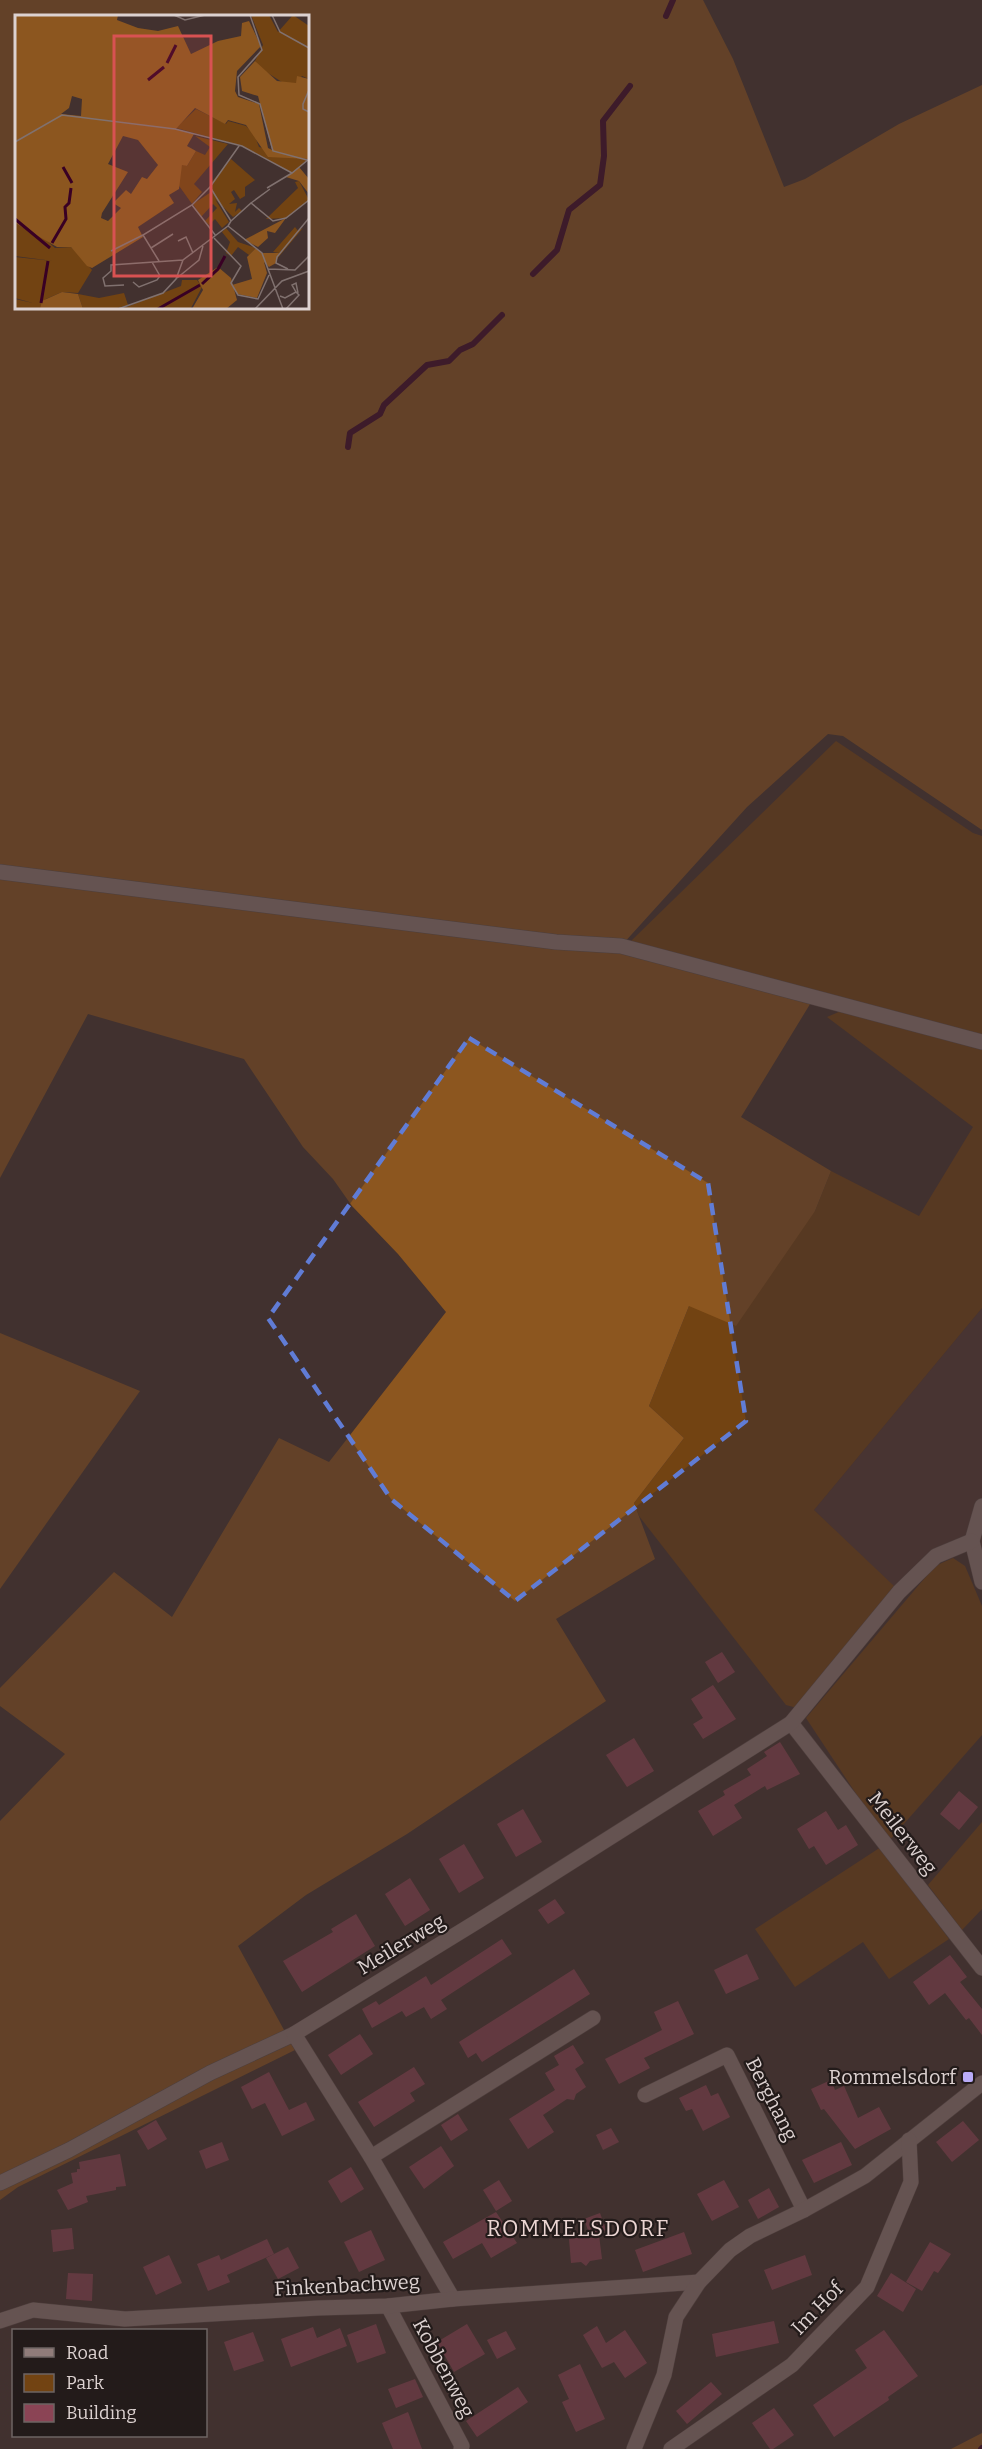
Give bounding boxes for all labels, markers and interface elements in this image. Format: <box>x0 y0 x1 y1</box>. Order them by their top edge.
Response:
inset map <box>15 15 309 309</box>
street label: Meilerweg <box>863 1787 943 1879</box>
street label: Meilerweg <box>353 1909 449 1979</box>
street label: Berghang <box>741 2053 803 2145</box>
place label: Rommelsdorf <box>828 2065 958 2089</box>
marker: Rommelsdorf <box>961 2070 975 2084</box>
district label: ROMMELSDORF <box>486 2215 670 2242</box>
street label: Finkenbachweg <box>274 2269 420 2301</box>
street label: Im Hof <box>786 2275 849 2339</box>
street label: Kobbenweg <box>408 2314 480 2422</box>
legend <box>12 2329 207 2437</box>
text: Road <box>66 2342 109 2364</box>
text: Park <box>66 2372 105 2394</box>
text: Building <box>66 2402 137 2424</box>

